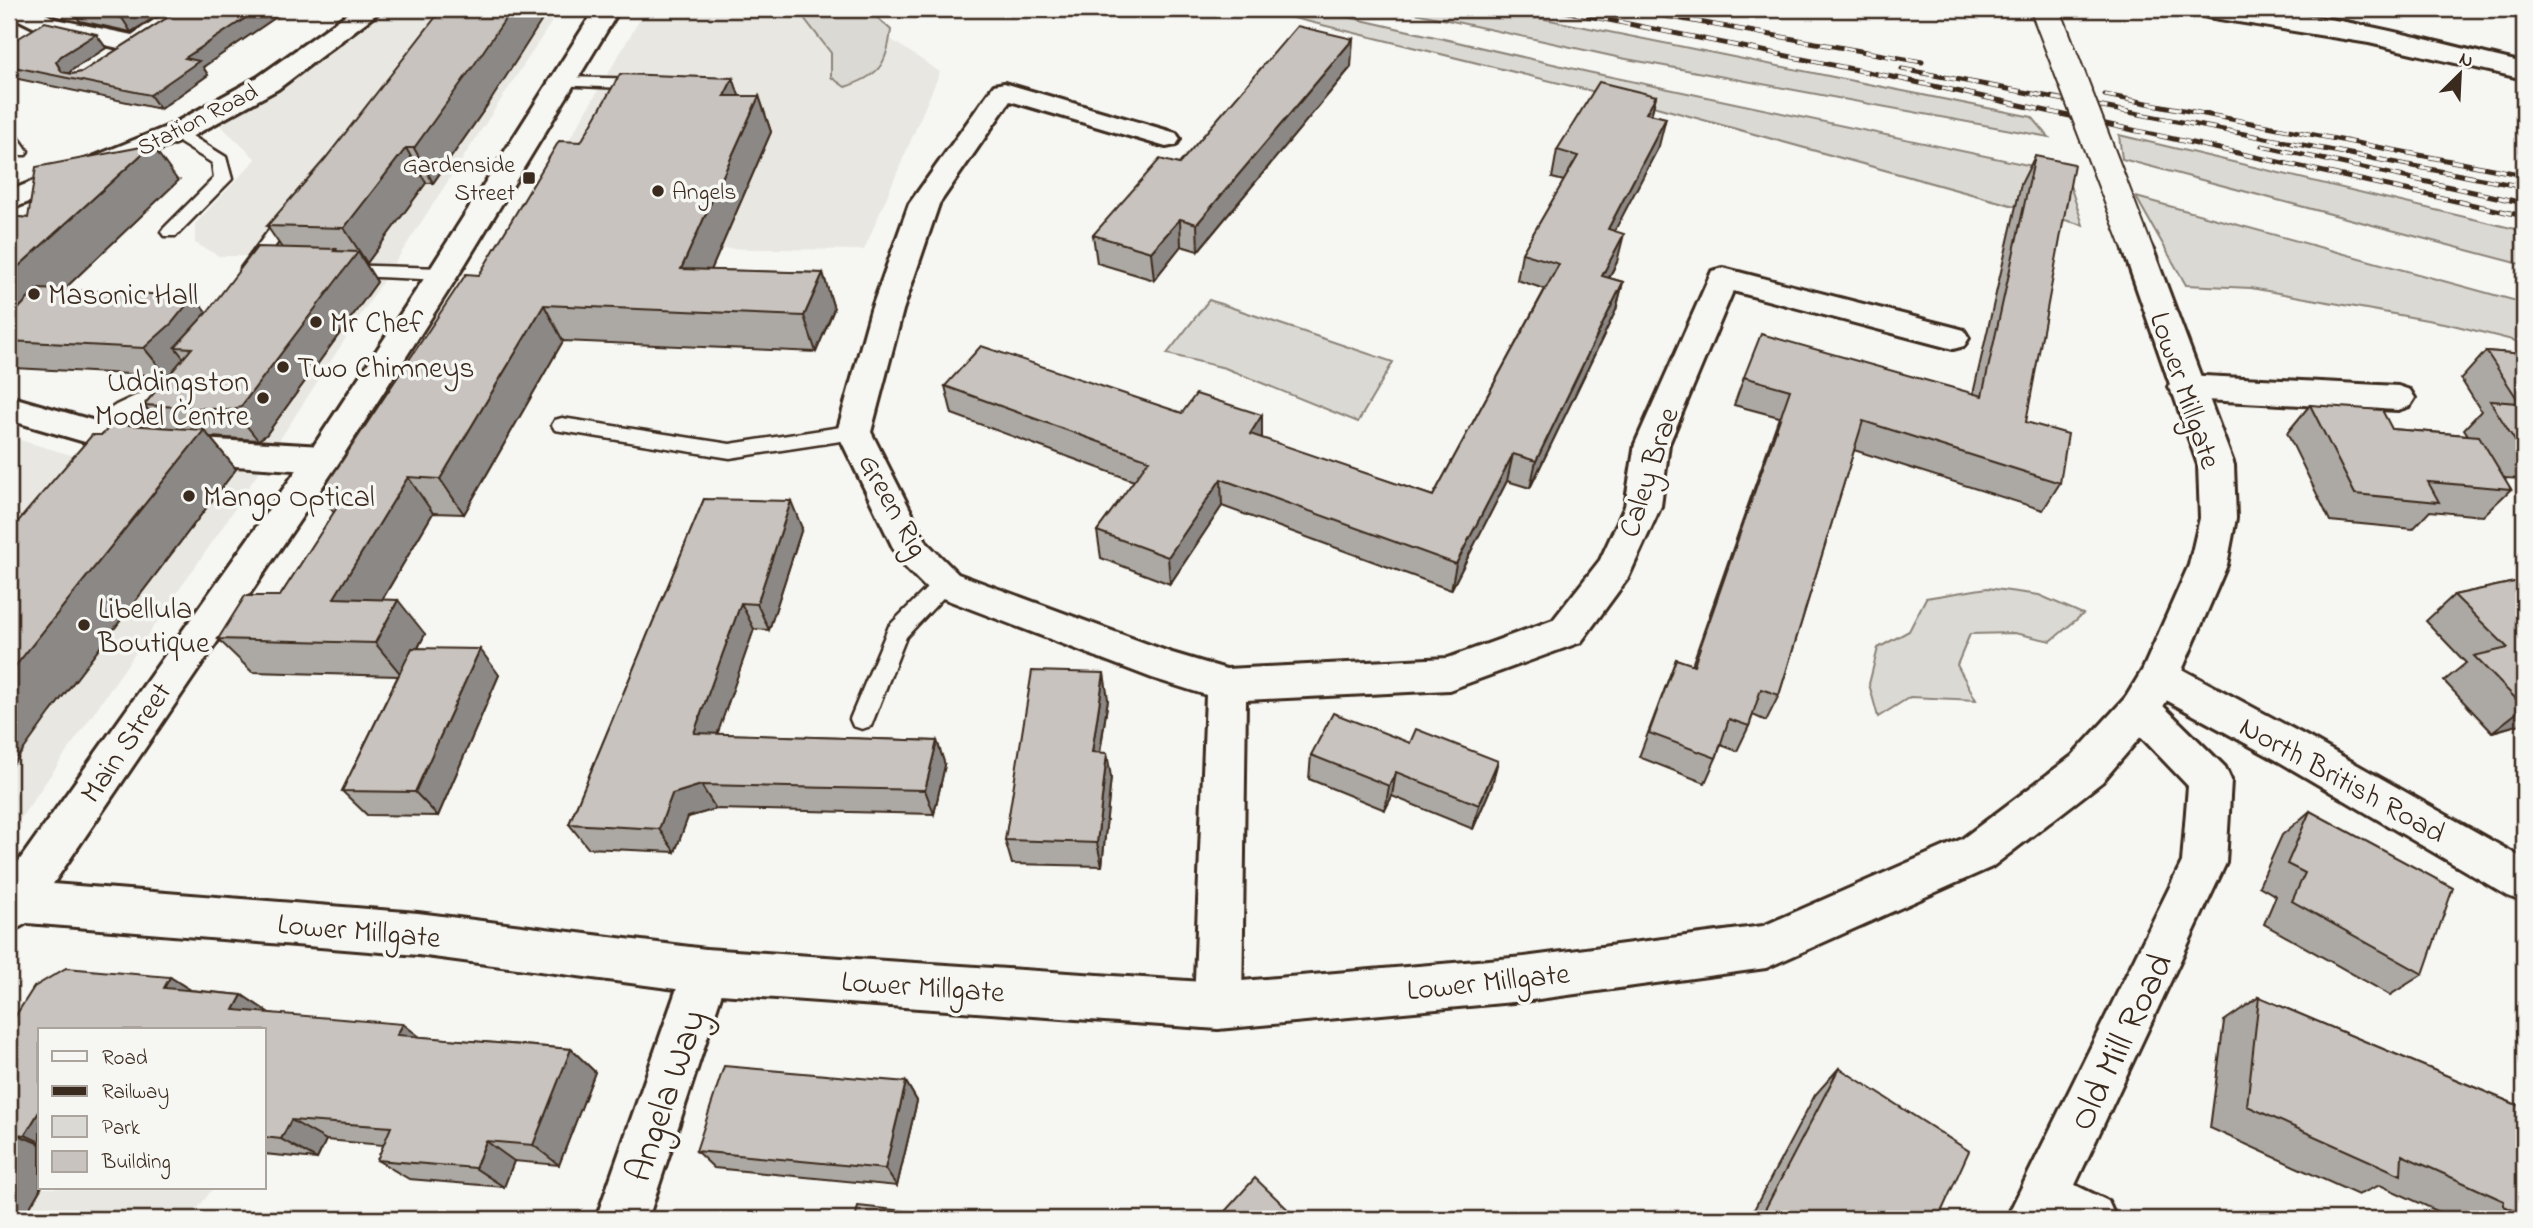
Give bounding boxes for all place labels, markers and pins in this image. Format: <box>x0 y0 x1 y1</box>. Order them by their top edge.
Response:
place label: Gardenside Street <box>403 149 515 212</box>
marker: Gardenside Street <box>521 170 537 186</box>
place label: Angels <box>672 176 736 211</box>
marker: Angels <box>650 183 666 199</box>
place label: Masonic Hall <box>48 275 198 319</box>
marker: Masonic Hall <box>26 286 42 302</box>
place label: Mr Chef <box>330 303 423 347</box>
marker: Mr Chef <box>308 314 324 330</box>
place label: Two Chimneys <box>297 348 474 392</box>
marker: Two Chimneys <box>275 359 291 375</box>
place label: Uddingston Model Centre <box>95 362 250 440</box>
marker: Uddingston Model Centre <box>255 390 271 406</box>
place label: Mango Optical <box>203 477 375 521</box>
marker: Mango Optical <box>181 488 197 504</box>
place label: Libellula Boutique <box>97 589 210 667</box>
marker: Libellula Boutique <box>76 617 92 633</box>

